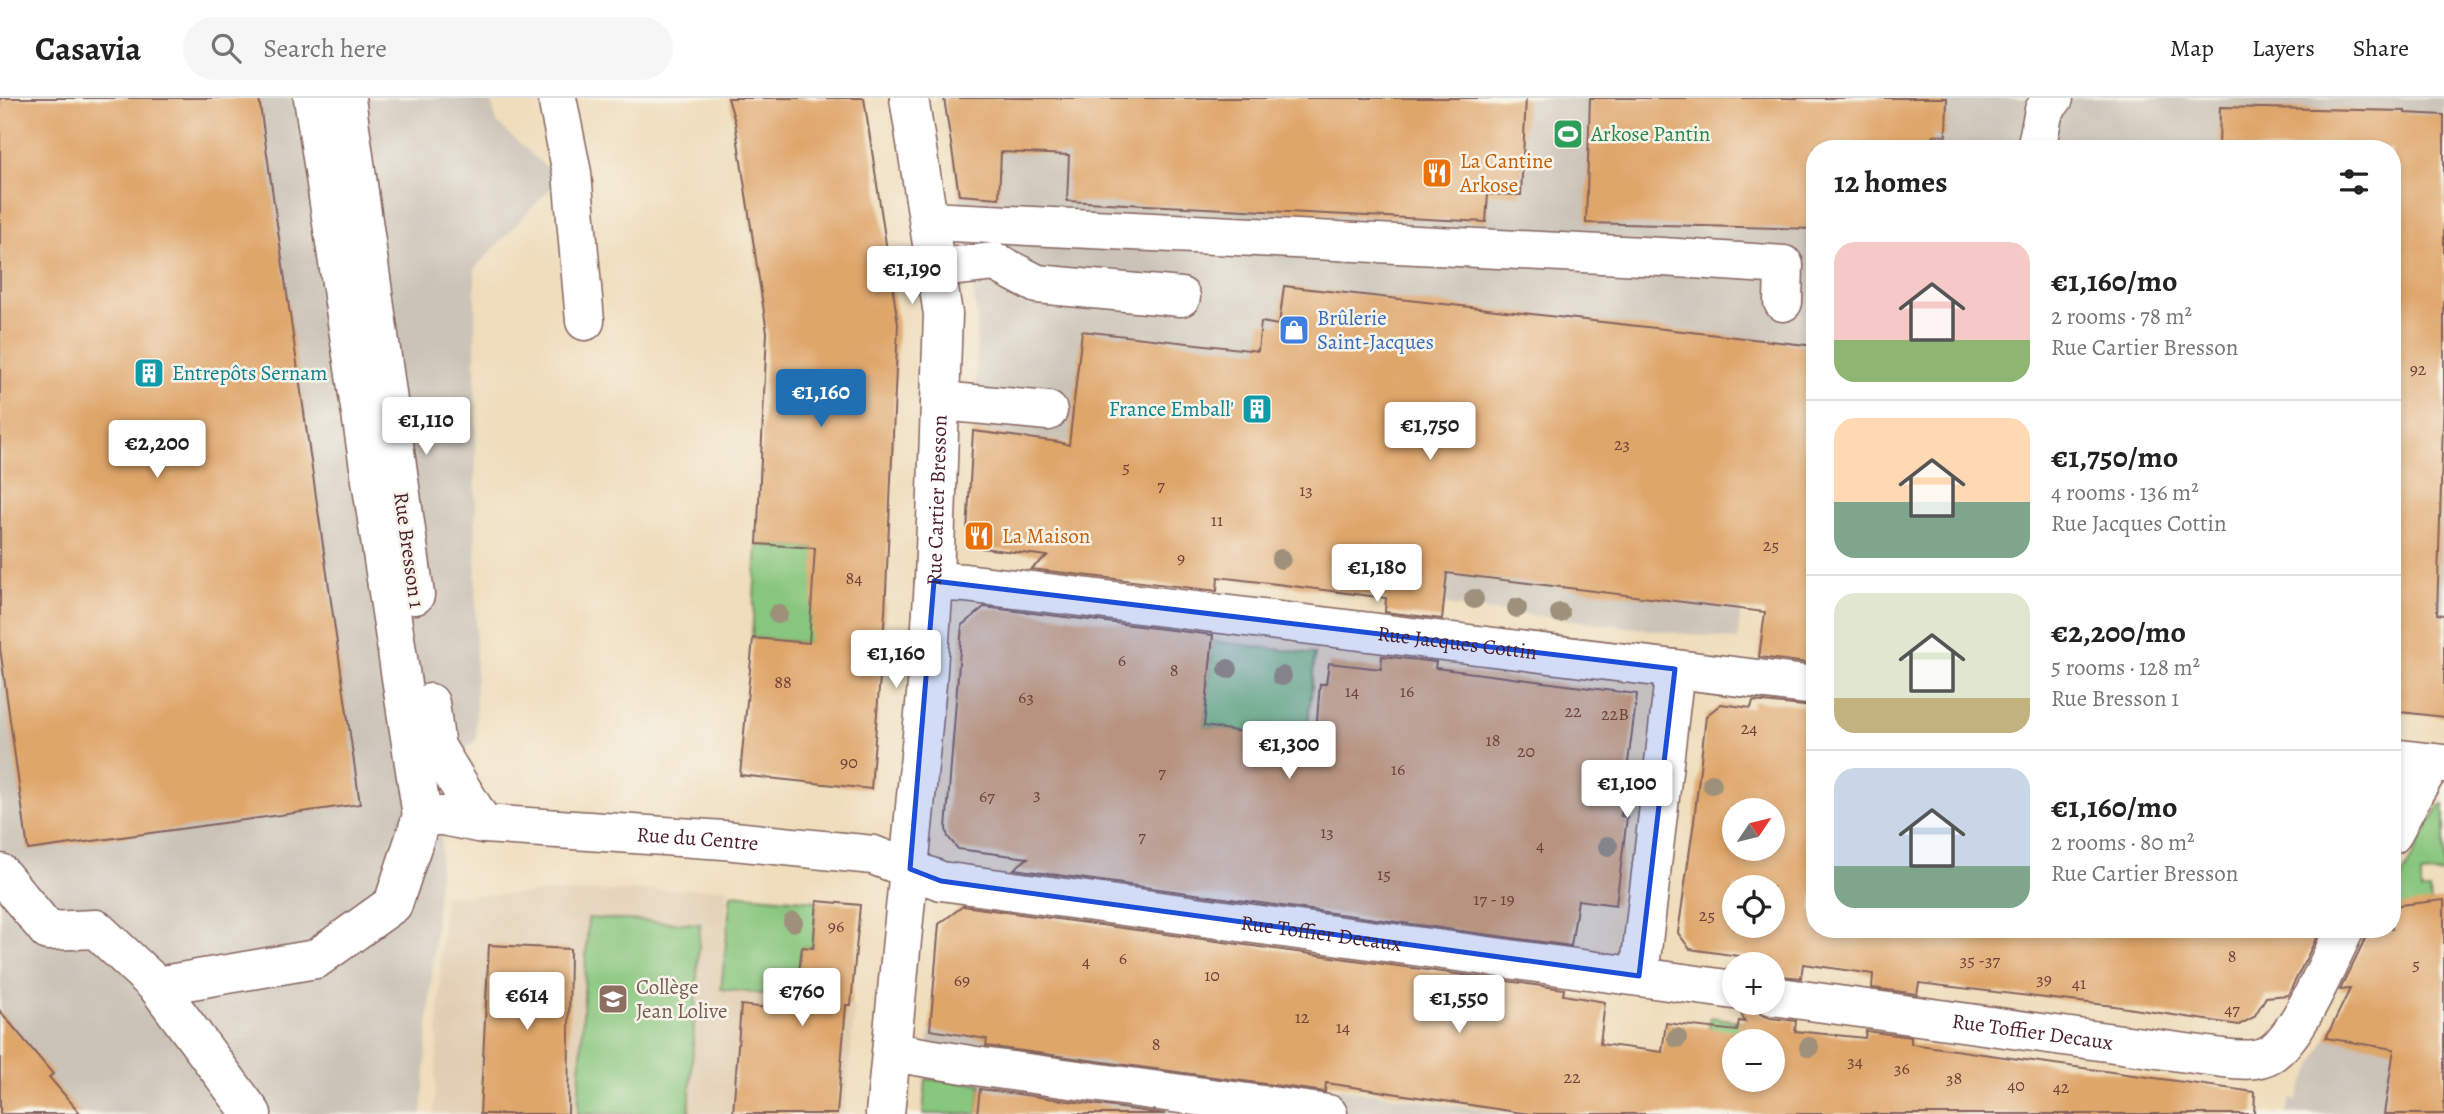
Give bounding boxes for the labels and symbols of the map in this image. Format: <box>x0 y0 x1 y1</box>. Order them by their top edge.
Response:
sports icon: Arkose Pantin <box>1551 117 1585 151</box>
place label: Arkose Pantin <box>1590 120 1710 148</box>
place label: La Cantine Arkose <box>1459 147 1553 199</box>
restaurant icon: La Cantine Arkose <box>1420 156 1454 190</box>
pin: €1,190 <box>855 246 969 306</box>
place label: Brûlerie Saint-Jacques <box>1317 304 1434 356</box>
shop icon: Brûlerie Saint-Jacques <box>1277 313 1311 347</box>
building icon: Entrepôts Sernam <box>132 356 166 390</box>
house number: 92 <box>2410 357 2427 381</box>
place label: Entrepôts Sernam <box>172 359 327 387</box>
pin: €1,160 <box>764 370 878 429</box>
building icon: France Emball' <box>1240 392 1274 426</box>
place label: France Emball' <box>1109 395 1234 423</box>
pin: €1,110 <box>369 398 483 457</box>
pin: €1,750 <box>1373 402 1487 462</box>
street label: Rue Cartier Bresson <box>920 414 954 586</box>
pin: €2,200 <box>100 420 214 480</box>
house number: 23 <box>1614 432 1630 456</box>
house number: 5 <box>1122 455 1130 479</box>
house number: 7 <box>1157 473 1165 497</box>
house number: 13 <box>1299 478 1313 502</box>
street label: Rue Bresson 1 <box>387 490 431 610</box>
house number: 11 <box>1211 508 1223 532</box>
restaurant icon: La Maison <box>962 519 996 553</box>
place label: La Maison <box>1002 522 1090 550</box>
house number: 25 <box>1763 533 1779 557</box>
pin: €1,180 <box>1320 545 1434 604</box>
house number: 9 <box>1177 546 1185 570</box>
house number: 84 <box>846 566 862 590</box>
street label: Rue Jacques Cottin <box>1376 619 1539 666</box>
pin: €1,160 <box>839 630 953 690</box>
house number: 6 <box>1118 648 1126 672</box>
house number: 8 <box>1170 658 1178 682</box>
house number: 88 <box>774 670 792 694</box>
house number: 14 <box>1345 679 1359 703</box>
house number: 16 <box>1400 679 1414 703</box>
house number: 63 <box>1018 685 1034 709</box>
house number: 22 <box>1564 699 1582 723</box>
house number: 22B <box>1601 702 1629 726</box>
house number: 24 <box>1741 716 1757 740</box>
pin: €1,300 <box>1232 722 1346 781</box>
house number: 18 <box>1486 728 1500 752</box>
house number: 20 <box>1517 739 1535 763</box>
house number: 90 <box>840 750 858 774</box>
house number: 16 <box>1391 757 1405 781</box>
house number: 7 <box>1158 760 1166 784</box>
pin: €1,100 <box>1570 760 1684 820</box>
house number: 3 <box>1033 782 1041 806</box>
house number: 67 <box>979 784 995 808</box>
north arrow <box>1722 798 1785 861</box>
street label: Rue du Centre <box>636 820 760 857</box>
house number: 13 <box>1320 820 1334 844</box>
house number: 7 <box>1138 824 1146 848</box>
house number: 4 <box>1536 833 1544 857</box>
house number: 15 <box>1377 862 1391 886</box>
house number: 17 - 19 <box>1473 887 1515 911</box>
house number: 25 <box>1699 903 1715 927</box>
street label: Rue Toffier Decaux <box>1239 908 1404 958</box>
house number: 96 <box>828 914 844 938</box>
house number: 8 <box>2228 944 2236 968</box>
house number: 6 <box>1119 946 1127 970</box>
house number: 35 -37 <box>1960 948 2001 972</box>
house number: 4 <box>1082 949 1090 973</box>
house number: 5 <box>2412 952 2420 976</box>
house number: 10 <box>1204 963 1220 987</box>
house number: 39 <box>2036 967 2052 991</box>
pin: €760 <box>761 968 843 1028</box>
house number: 69 <box>954 968 970 992</box>
house number: 41 <box>2072 971 2086 995</box>
pin: €614 <box>486 972 568 1032</box>
place label: Collège Jean Lolive <box>636 973 727 1025</box>
pin: €1,550 <box>1402 976 1516 1035</box>
school or university icon: Collège Jean Lolive <box>596 982 630 1016</box>
house number: 47 <box>2224 997 2240 1021</box>
house number: 12 <box>1295 1005 1310 1029</box>
street label: Rue Toffier Decaux <box>1950 1007 2115 1057</box>
house number: 14 <box>1336 1015 1350 1039</box>
house number: 8 <box>1152 1032 1160 1056</box>
house number: 34 <box>1847 1049 1863 1073</box>
house number: 36 <box>1894 1056 1910 1080</box>
house number: 22 <box>1563 1065 1581 1089</box>
house number: 38 <box>1946 1066 1962 1090</box>
house number: 40 <box>2007 1073 2025 1097</box>
house number: 42 <box>2053 1075 2070 1099</box>

